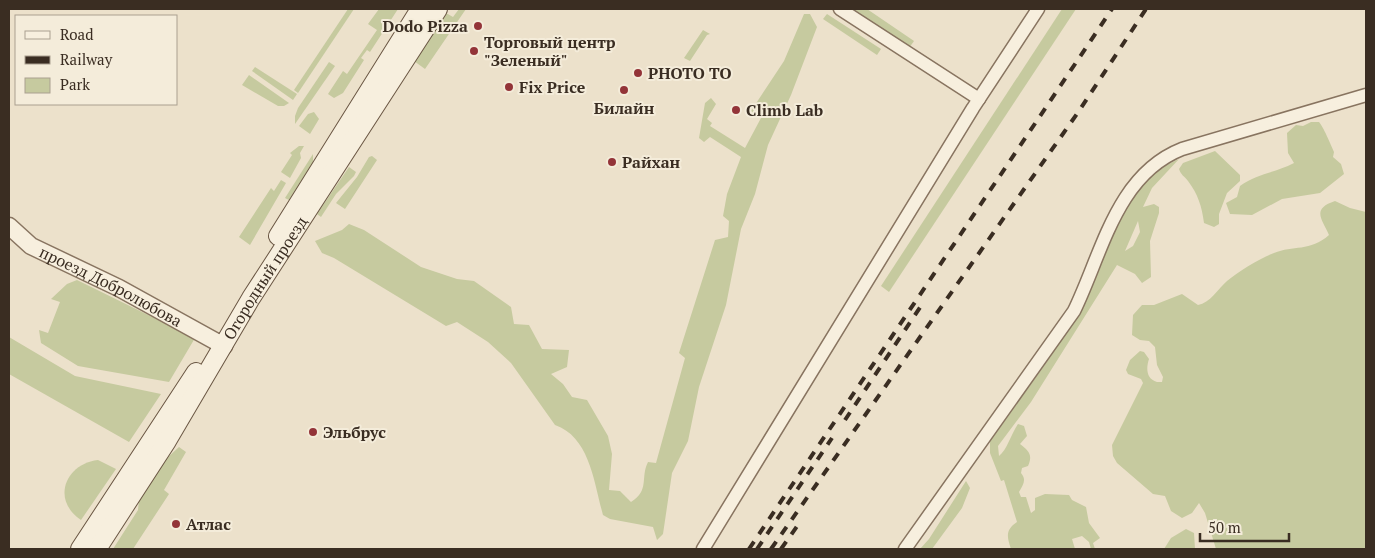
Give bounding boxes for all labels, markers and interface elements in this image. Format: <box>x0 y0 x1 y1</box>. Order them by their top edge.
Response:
legend <box>15 15 178 105</box>
place label: Dodo Pizza <box>383 15 468 37</box>
marker: Dodo Pizza <box>472 20 484 32</box>
text: Road <box>60 24 93 44</box>
place label: Торговый центр "Зеленый" <box>484 31 616 71</box>
marker: Торговый центр "Зеленый" <box>468 45 480 57</box>
text: Railway <box>60 49 113 69</box>
place label: PHOTO TO <box>648 62 731 84</box>
marker: PHOTO TO <box>632 67 644 79</box>
text: Park <box>60 74 90 94</box>
place label: Fix Price <box>519 76 586 98</box>
marker: Fix Price <box>503 81 515 93</box>
marker: Билайн <box>618 84 630 96</box>
place label: Билайн <box>594 97 655 119</box>
place label: Climb Lab <box>746 99 823 121</box>
marker: Climb Lab <box>730 104 742 116</box>
place label: Райхан <box>622 151 681 173</box>
marker: Райхан <box>606 156 618 168</box>
street label: Огородный проезд <box>218 212 312 344</box>
street label: проезд Добролюбова <box>36 241 186 332</box>
place label: Эльбрус <box>323 421 386 443</box>
marker: Эльбрус <box>307 426 319 438</box>
scale bar <box>1200 510 1289 542</box>
place label: Атлас <box>186 513 231 535</box>
text: 50 m <box>1208 517 1241 537</box>
marker: Атлас <box>170 518 182 530</box>

